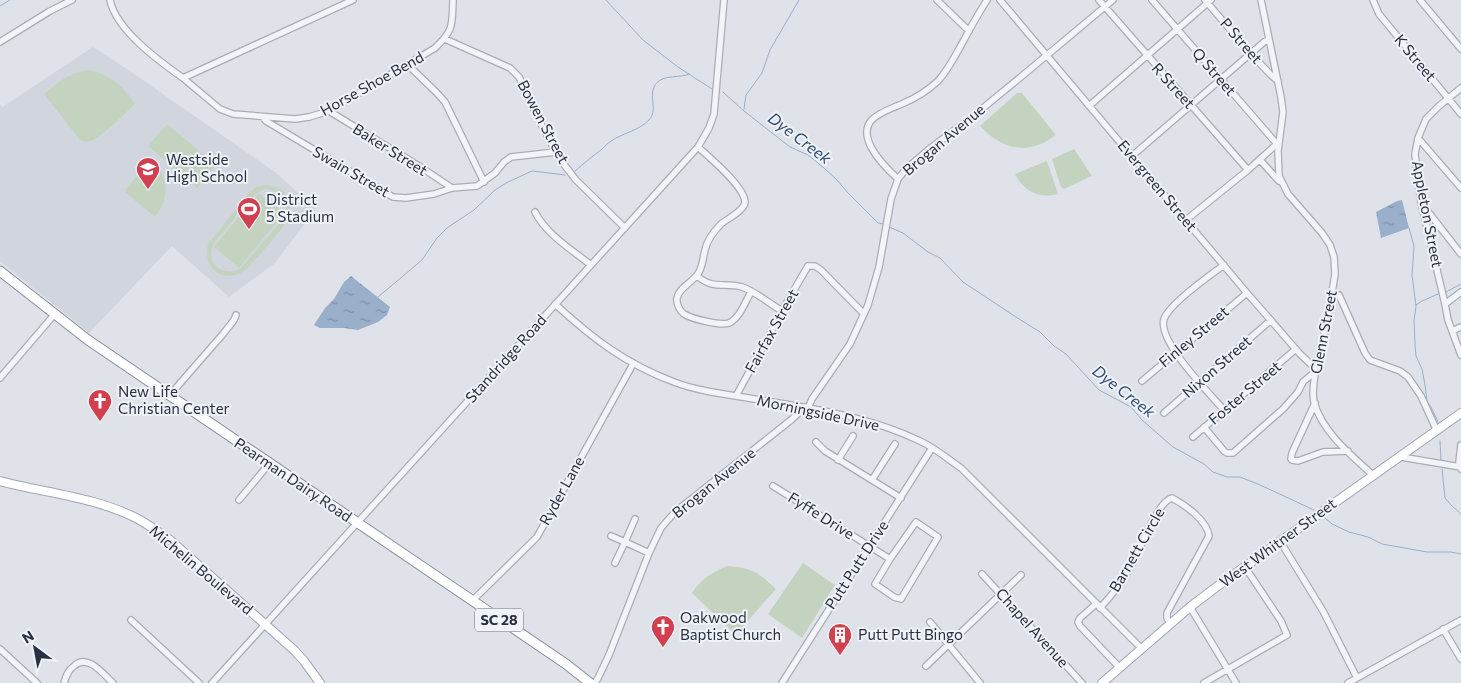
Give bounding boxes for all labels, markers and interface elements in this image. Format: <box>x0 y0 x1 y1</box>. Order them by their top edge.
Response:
street label: P Street <box>1217 14 1266 67</box>
street label: K Street <box>1391 30 1440 84</box>
street label: Q Street <box>1189 44 1240 99</box>
street label: Horse Shoe Bend <box>317 47 426 119</box>
street label: R Street <box>1149 59 1199 112</box>
street label: Bowen Street <box>514 77 573 166</box>
street label: Brogan Avenue <box>899 100 988 179</box>
water label: Dye Creek <box>765 108 836 168</box>
street label: Baker Street <box>350 119 431 179</box>
street label: Evergreen Street <box>1114 136 1201 235</box>
street label: Swain Street <box>310 142 393 200</box>
place label: Westside High School <box>166 150 247 185</box>
school or university icon: Westside High School <box>135 156 161 190</box>
street label: Appleton Street <box>1409 159 1447 269</box>
place label: District 5 Stadium <box>266 190 334 225</box>
sports icon: District 5 Stadium <box>236 196 262 230</box>
street label: Fairfax Street <box>741 286 802 375</box>
street label: Glenn Street <box>1306 288 1340 375</box>
street label: Finley Street <box>1155 302 1232 371</box>
street label: Standridge Road <box>461 311 549 406</box>
street label: Nixon Street <box>1178 331 1255 401</box>
street label: Foster Street <box>1204 357 1284 428</box>
water label: Dye Creek <box>1089 360 1160 421</box>
place label: New Life Christian Center <box>118 382 230 417</box>
church icon: New Life Christian Center <box>87 388 113 422</box>
street label: Morningside Drive <box>755 390 881 434</box>
street label: Pearman Dairy Road <box>231 433 356 525</box>
street label: Brogan Avenue <box>668 443 759 521</box>
street label: Ryder Lane <box>535 453 587 528</box>
street label: Fyffe Drive <box>785 488 858 543</box>
street label: West Whitner Street <box>1216 494 1339 591</box>
street label: Barnett Circle <box>1105 504 1167 595</box>
street label: Putt Putt Drive <box>821 517 892 612</box>
street label: Michelin Boulevard <box>146 521 257 618</box>
street label: Chapel Avenue <box>993 584 1073 671</box>
road number: SC 28 <box>475 608 523 632</box>
place label: Oakwood Baptist Church <box>680 608 781 643</box>
church icon: Oakwood Baptist Church <box>650 614 676 648</box>
building icon: Putt Putt Bingo <box>827 622 853 656</box>
north arrow <box>10 623 60 673</box>
place label: Putt Putt Bingo <box>858 625 963 643</box>
text: N <box>19 627 37 647</box>

